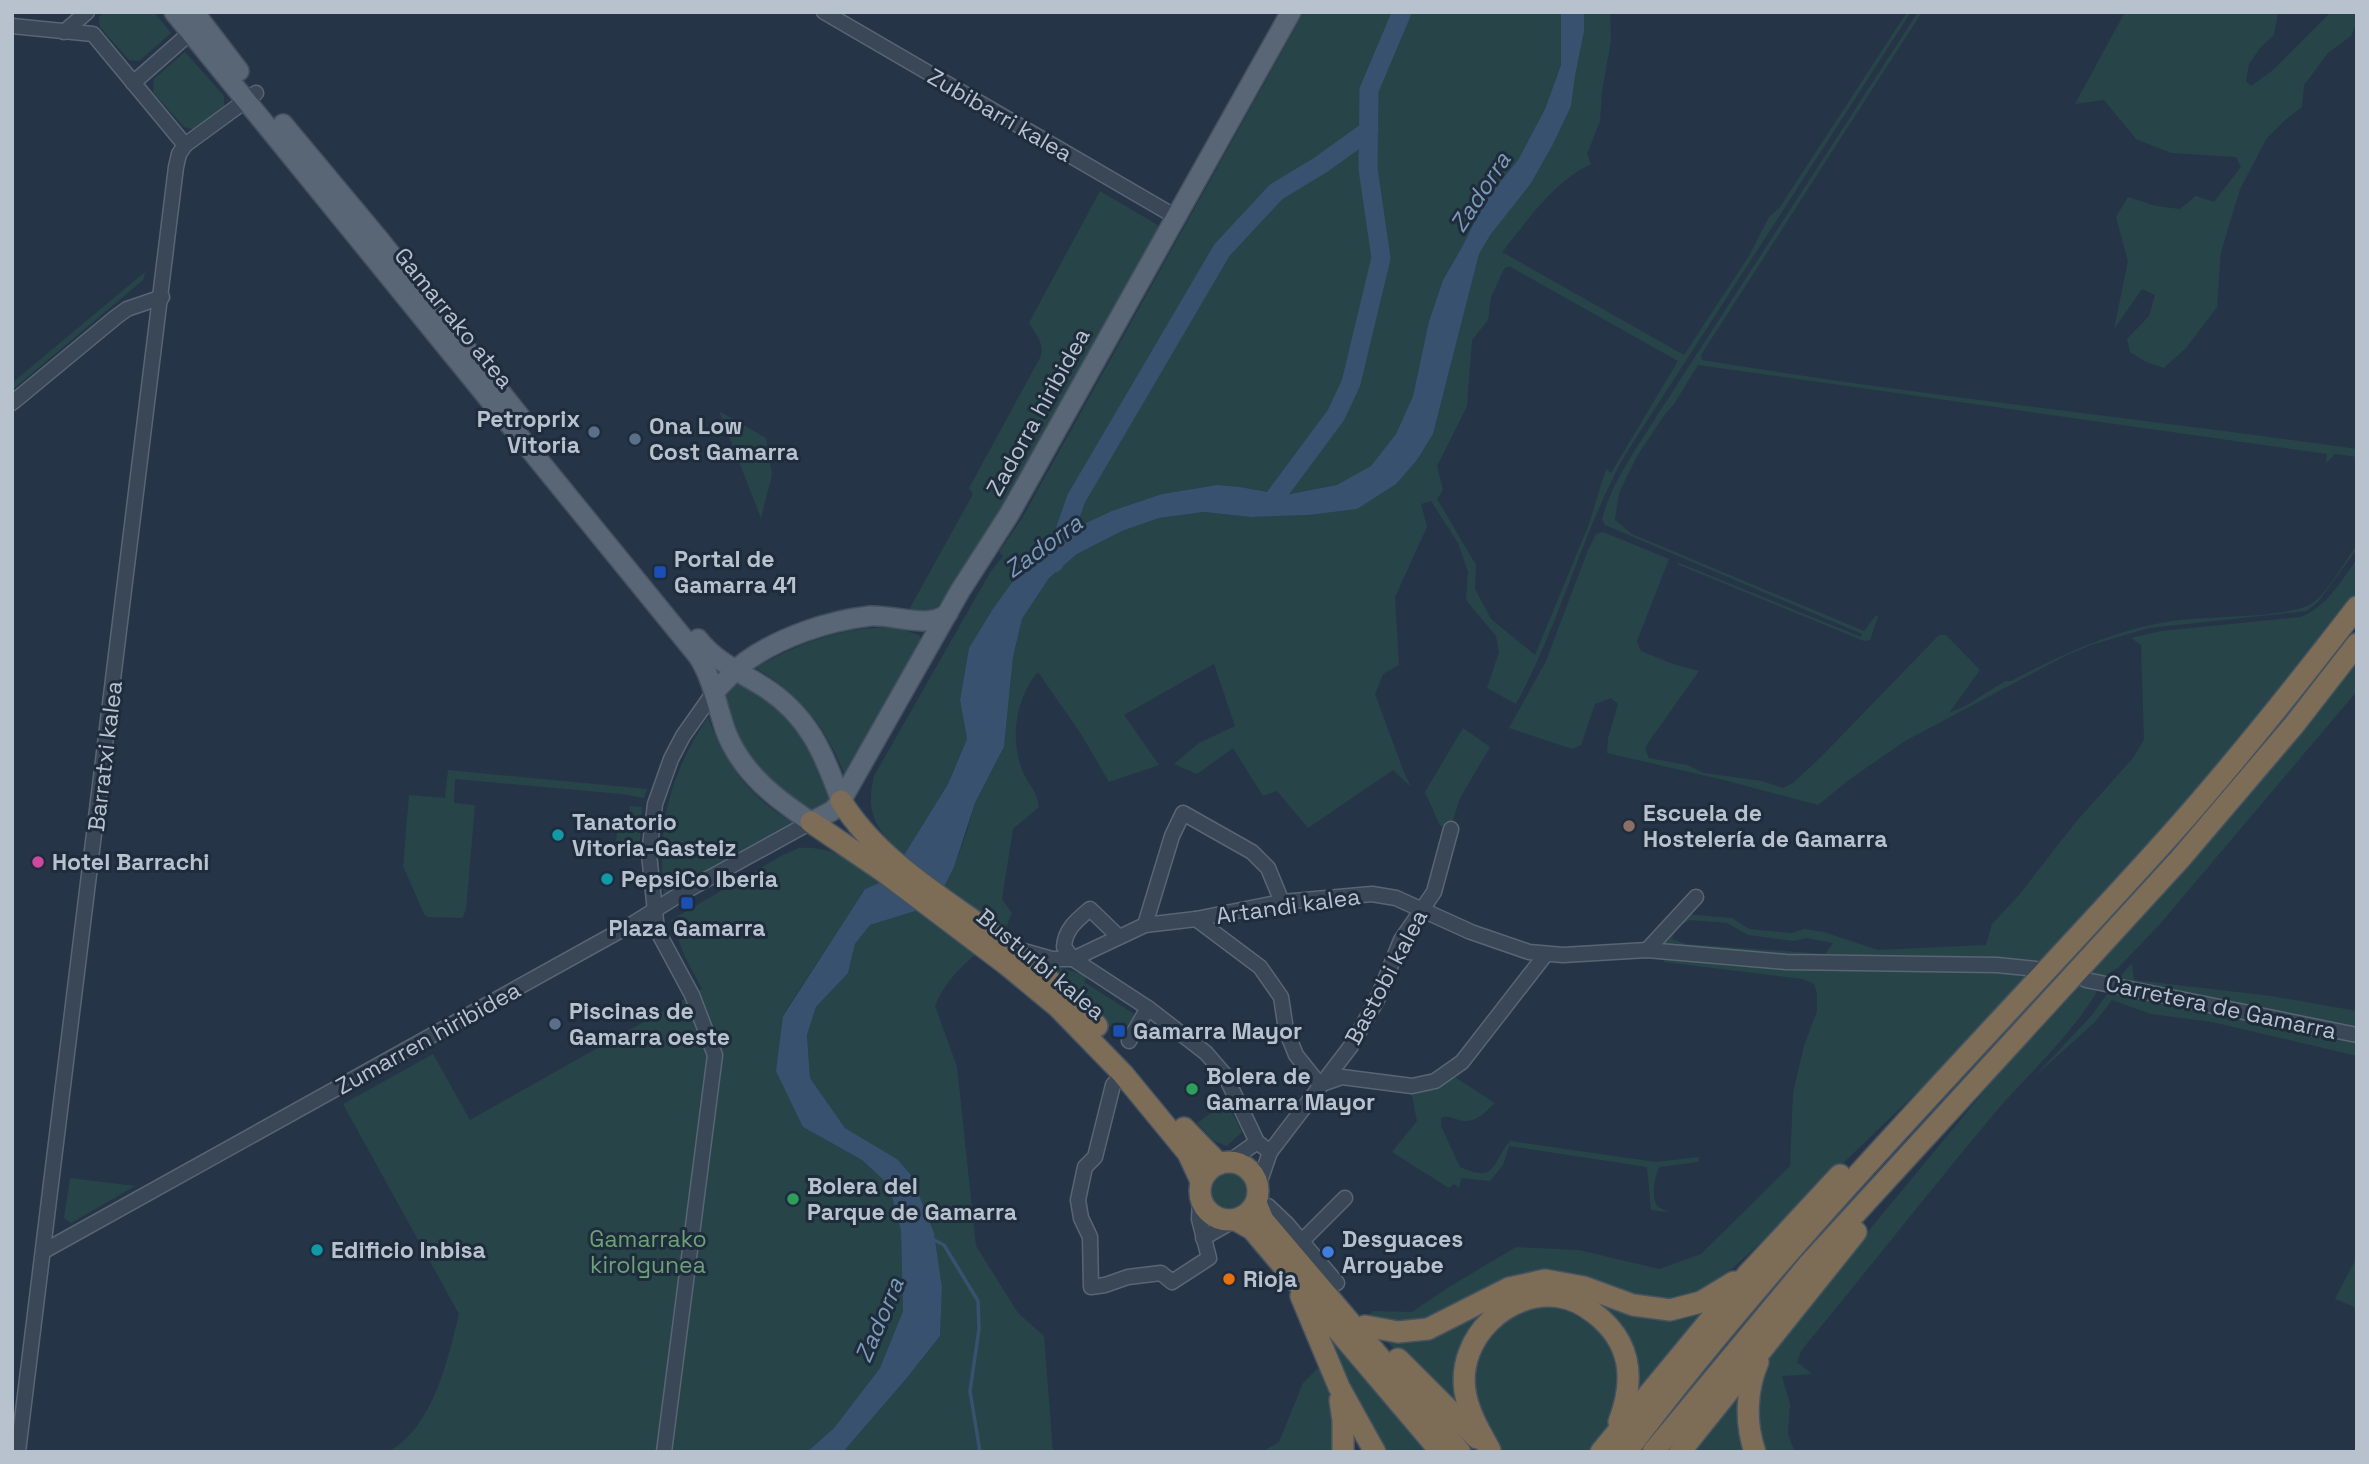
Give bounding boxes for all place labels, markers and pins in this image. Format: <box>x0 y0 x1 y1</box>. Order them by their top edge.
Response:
place label: Petroprix Vitoria <box>477 404 580 460</box>
place label: Ona Low Cost Gamarra <box>649 411 799 467</box>
marker: Petroprix Vitoria <box>586 424 602 440</box>
marker: Ona Low Cost Gamarra <box>627 431 643 447</box>
place label: Portal de Gamarra 41 <box>674 544 797 600</box>
marker: Portal de Gamarra 41 <box>652 564 668 580</box>
place label: Escuela de Hostelería de Gamarra <box>1643 798 1888 854</box>
place label: Tanatorio Vitoria-Gasteiz <box>572 807 736 863</box>
marker: Escuela de Hostelería de Gamarra <box>1621 818 1637 834</box>
marker: Tanatorio Vitoria-Gasteiz <box>550 827 566 843</box>
place label: Hotel Barrachi <box>52 847 209 877</box>
marker: Hotel Barrachi <box>30 854 46 870</box>
place label: PepsiCo Iberia <box>621 864 778 894</box>
marker: PepsiCo Iberia <box>599 871 615 887</box>
marker: Plaza Gamarra <box>679 895 695 911</box>
place label: Plaza Gamarra <box>608 913 766 943</box>
place label: Piscinas de Gamarra oeste <box>569 996 730 1052</box>
marker: Piscinas de Gamarra oeste <box>547 1016 563 1032</box>
place label: Gamarra Mayor <box>1133 1016 1302 1046</box>
marker: Gamarra Mayor <box>1111 1023 1127 1039</box>
place label: Bolera de Gamarra Mayor <box>1206 1061 1375 1117</box>
marker: Bolera de Gamarra Mayor <box>1184 1081 1200 1097</box>
place label: Bolera del Parque de Gamarra <box>807 1171 1017 1227</box>
marker: Bolera del Parque de Gamarra <box>785 1191 801 1207</box>
place label: Desguaces Arroyabe <box>1342 1224 1463 1280</box>
place label: Edificio Inbisa <box>331 1235 486 1265</box>
marker: Edificio Inbisa <box>309 1242 325 1258</box>
marker: Desguaces Arroyabe <box>1320 1244 1336 1260</box>
place label: Rioja <box>1243 1264 1297 1294</box>
marker: Rioja <box>1221 1271 1237 1287</box>

